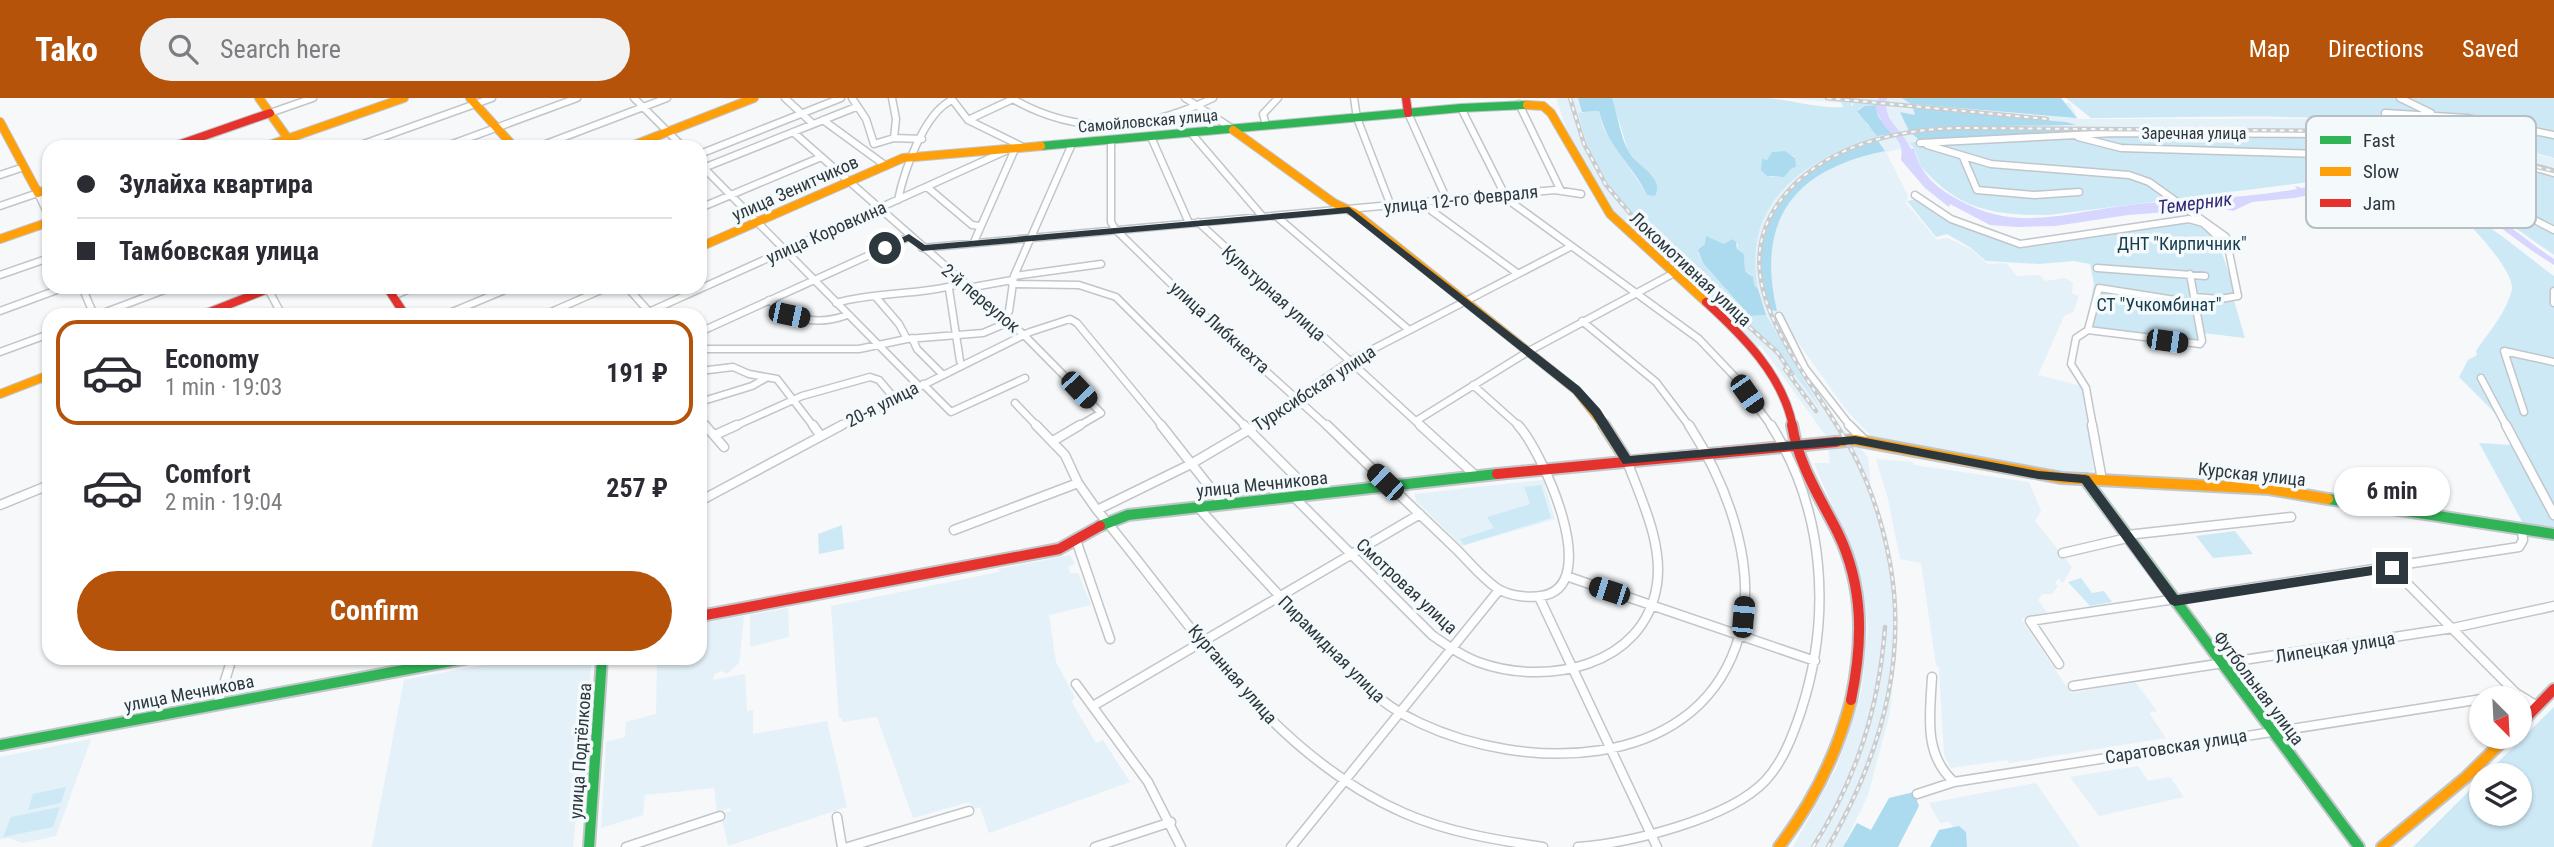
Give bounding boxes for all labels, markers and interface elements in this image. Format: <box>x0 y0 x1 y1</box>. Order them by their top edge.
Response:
search box <box>140 18 630 81</box>
text: Tako <box>35 30 98 69</box>
icon: search <box>164 30 202 68</box>
text: Search here <box>220 34 341 64</box>
text: Map <box>2249 35 2290 63</box>
text: Directions <box>2328 35 2424 63</box>
text: Saved <box>2462 35 2519 63</box>
street label: Самойловская улица <box>1077 105 1219 137</box>
legend <box>2306 116 2536 228</box>
street label: Заречная улица <box>2142 124 2246 143</box>
text: Fast <box>2363 129 2395 152</box>
street label: улица Зенитчиков <box>729 151 861 225</box>
text: Slow <box>2363 160 2399 183</box>
text: Зулайха квартира <box>119 169 313 199</box>
street label: улица 12-го Февраля <box>1383 180 1539 218</box>
water label: Темерник <box>2157 187 2235 219</box>
text: Jam <box>2363 192 2396 215</box>
street label: улица Коровкина <box>763 196 889 268</box>
street label: Локомотивная улица <box>1626 207 1756 331</box>
route start <box>869 232 901 264</box>
park label: ДНТ "Кирпичник" <box>2117 233 2247 254</box>
text: Тамбовская улица <box>119 236 319 266</box>
street label: Культурная улица <box>1218 241 1330 345</box>
street label: 2-й переулок <box>938 259 1025 337</box>
street label: улица Либкнехта <box>1166 277 1274 377</box>
park label: СТ "Учкомбинат" <box>2096 294 2222 315</box>
car <box>767 300 812 330</box>
car <box>2145 328 2190 354</box>
icon: car <box>81 341 144 404</box>
street label: Турксибская улица <box>1249 341 1379 435</box>
text: Economy <box>165 344 259 374</box>
text: 191 ₽ <box>606 358 668 388</box>
car <box>1057 367 1102 413</box>
car <box>1727 371 1768 417</box>
text: 1 min · 19:03 <box>165 374 282 401</box>
street label: 20-я улица <box>842 377 922 431</box>
icon: car <box>81 456 144 519</box>
street label: Курская улица <box>2197 458 2307 490</box>
text: Comfort <box>165 459 251 489</box>
car <box>1363 460 1408 504</box>
callout: 6 min <box>2334 466 2450 516</box>
street label: улица Мечникова <box>1195 467 1329 501</box>
text: 257 ₽ <box>606 473 668 503</box>
text: 6 min <box>2366 478 2418 505</box>
text: 2 min · 19:04 <box>165 489 282 516</box>
street label: Смотровая улица <box>1352 534 1462 638</box>
route end <box>2376 552 2408 584</box>
button: Confirm <box>77 571 672 651</box>
car <box>1586 575 1633 607</box>
street label: Пирамидная улица <box>1274 591 1390 707</box>
car <box>1731 595 1756 639</box>
street label: Курганная улица <box>1184 620 1282 728</box>
street label: Футбольная улица <box>2209 627 2309 749</box>
street label: Липецкая улица <box>2274 627 2396 667</box>
street label: улица Мечникова <box>122 670 256 716</box>
street label: улица Подтёлкова <box>565 682 595 820</box>
north arrow <box>2469 686 2532 749</box>
map controls <box>2469 686 2532 826</box>
street label: Саратовская улица <box>2103 724 2249 768</box>
button: layers <box>2469 763 2532 826</box>

